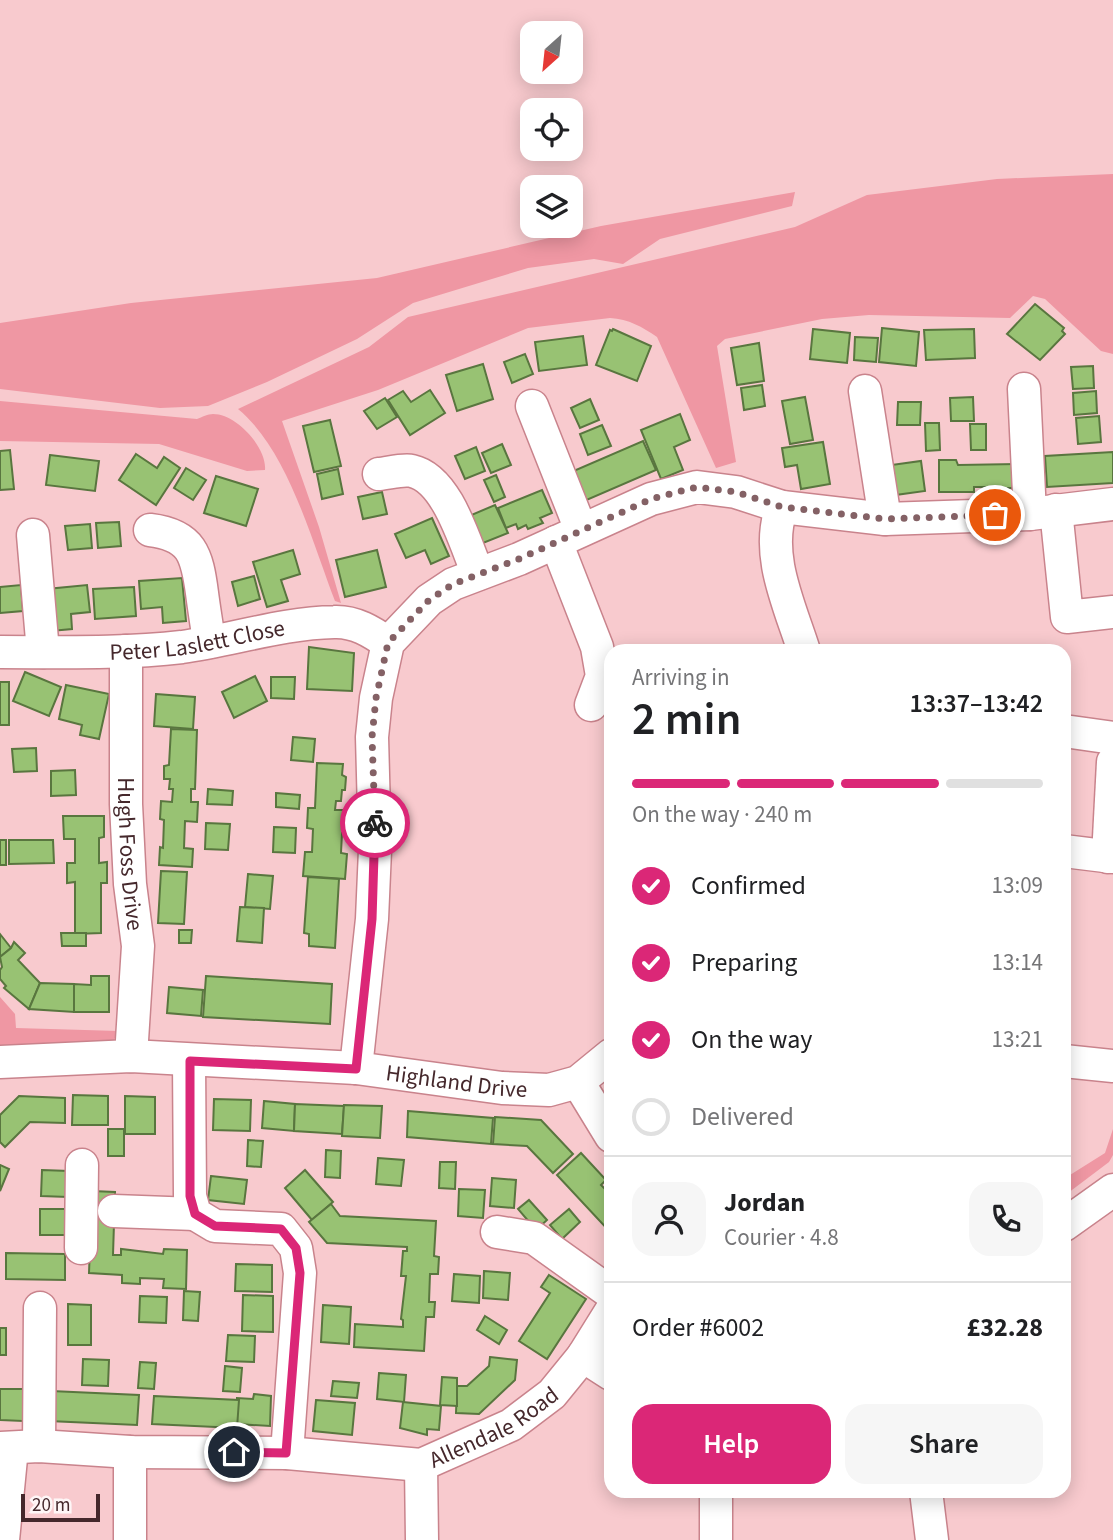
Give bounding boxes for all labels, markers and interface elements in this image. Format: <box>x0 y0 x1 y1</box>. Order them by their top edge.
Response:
north arrow <box>520 21 583 84</box>
map controls <box>520 21 583 238</box>
button: locate <box>520 98 583 161</box>
button: layers <box>520 175 583 238</box>
pin <box>965 485 1025 545</box>
icon: bag <box>976 496 1014 534</box>
street label: Peter Laslett Close <box>109 611 287 668</box>
text: Arriving in <box>632 661 730 694</box>
text: 13:37–13:42 <box>910 685 1043 722</box>
text: 2 min <box>632 687 741 752</box>
street label: Hugh Foss Drive <box>110 777 152 932</box>
courier <box>340 788 410 858</box>
text: On the way · 240 m <box>632 798 812 831</box>
icon: bike <box>356 804 394 842</box>
icon: check <box>632 867 670 905</box>
text: Confirmed <box>691 867 806 904</box>
text: 13:09 <box>992 869 1043 902</box>
icon: check <box>632 944 670 982</box>
text: Preparing <box>691 944 797 981</box>
text: 13:14 <box>992 946 1043 979</box>
icon: check <box>632 1021 670 1059</box>
text: On the way <box>691 1021 812 1058</box>
text: 13:21 <box>992 1023 1043 1056</box>
street label: Highland Drive <box>384 1056 528 1106</box>
text: Delivered <box>691 1098 794 1135</box>
button: person <box>632 1182 706 1256</box>
button: phone <box>969 1182 1043 1256</box>
text: Jordan <box>724 1184 805 1221</box>
text: Courier · 4.8 <box>724 1221 839 1254</box>
text: Order #6002 <box>632 1309 764 1346</box>
text: £32.28 <box>967 1309 1043 1346</box>
street label: Allendale Road <box>424 1378 565 1476</box>
button: Help <box>632 1404 831 1484</box>
button: Share <box>845 1404 1043 1484</box>
pin <box>204 1422 264 1482</box>
icon: home <box>215 1433 253 1471</box>
scale bar <box>21 1491 100 1523</box>
text: 20 m <box>32 1492 70 1519</box>

